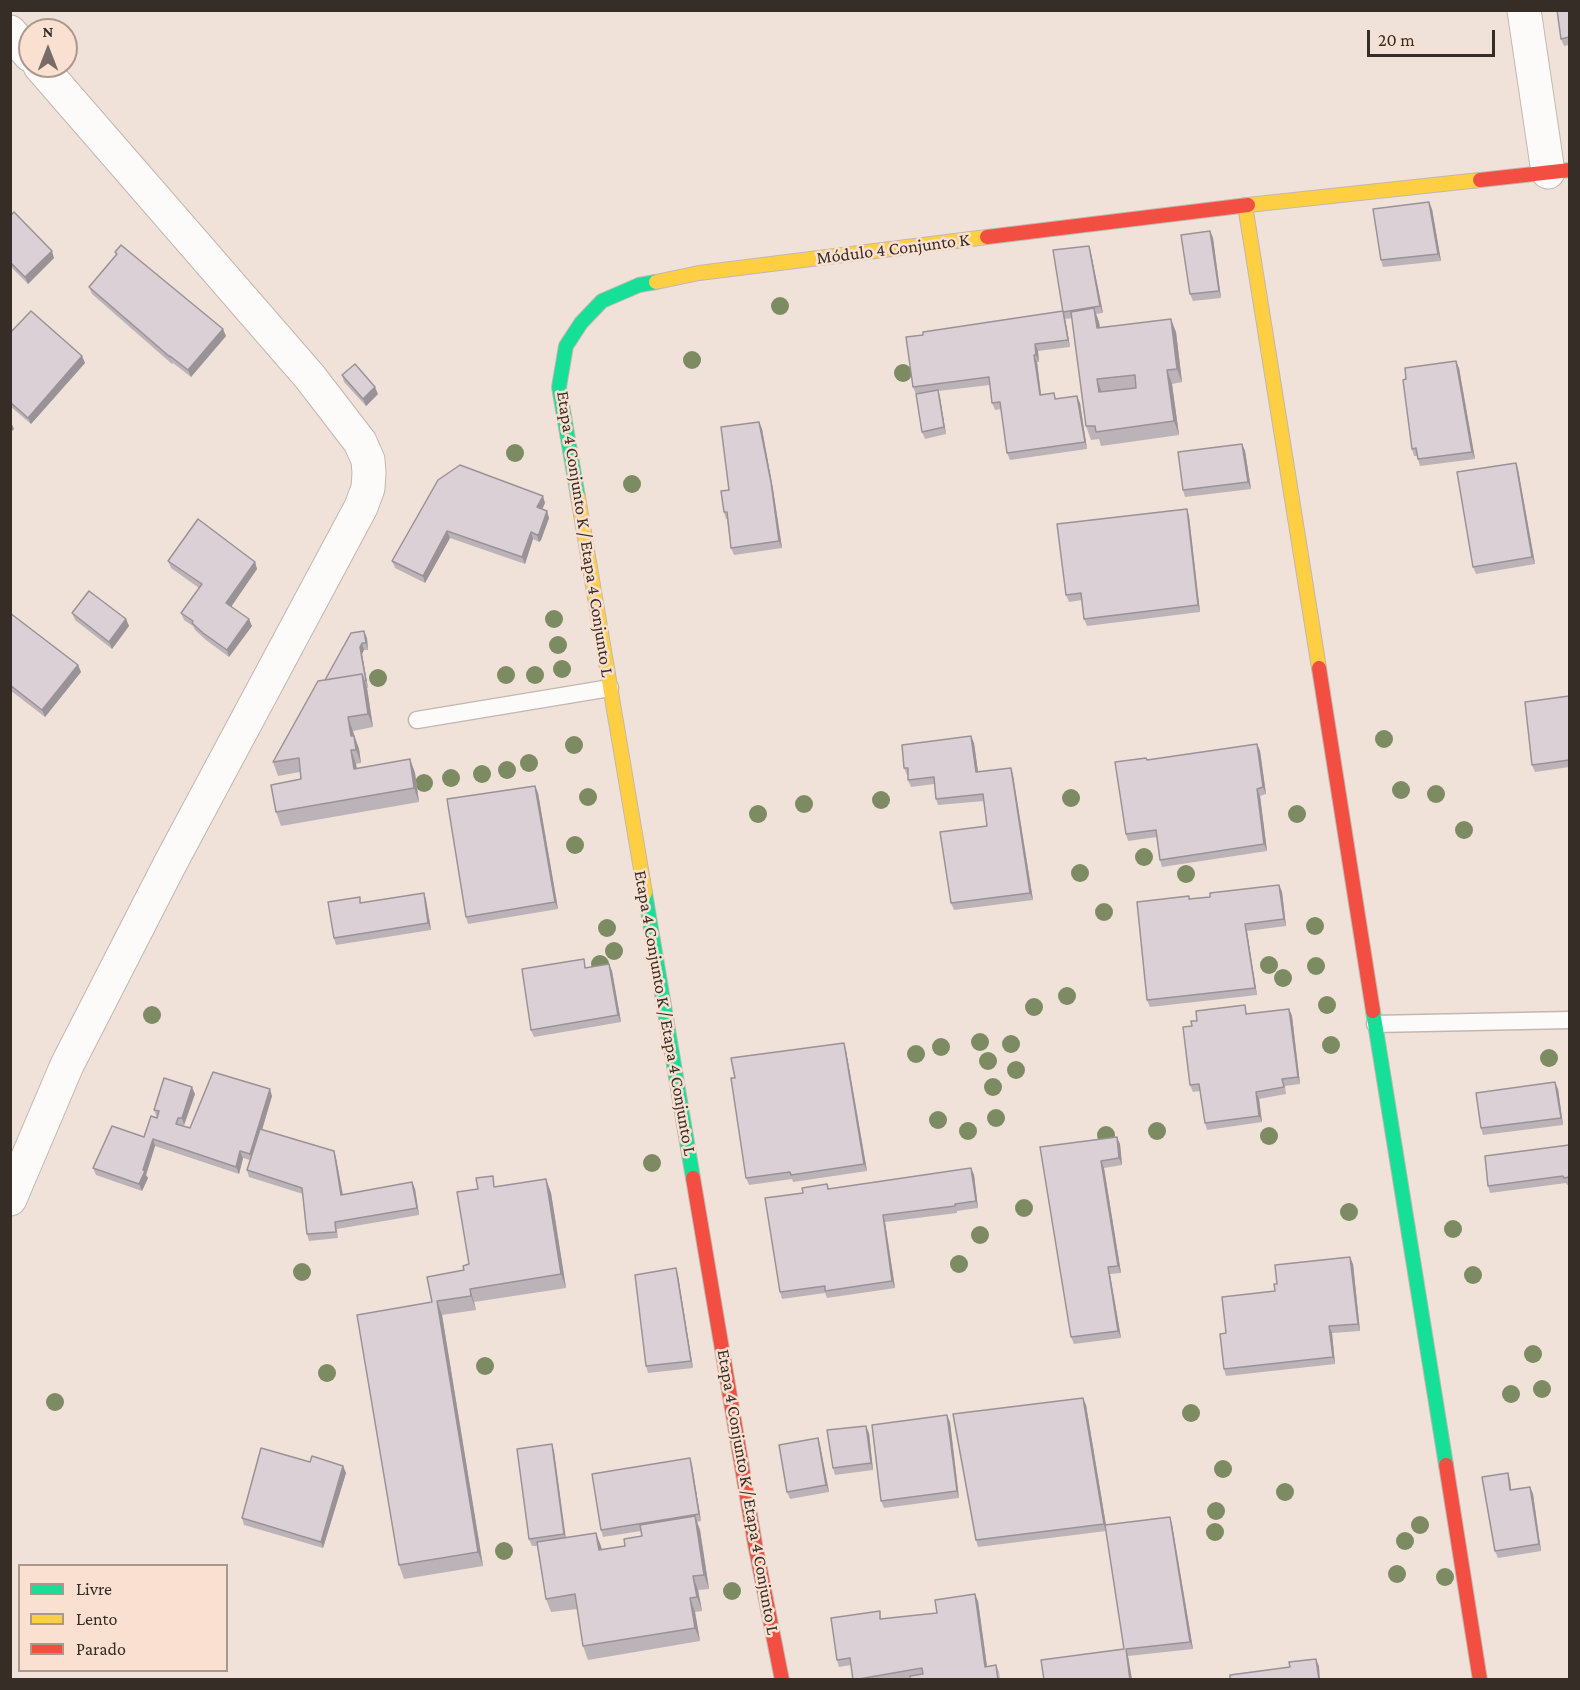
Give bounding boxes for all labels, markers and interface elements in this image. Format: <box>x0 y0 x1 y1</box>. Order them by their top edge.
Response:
north arrow <box>18 18 78 78</box>
scale bar <box>1370 18 1498 56</box>
text: N <box>43 23 53 40</box>
text: 20 m <box>1378 30 1415 50</box>
street label: Módulo 4 Conjunto K <box>815 229 971 269</box>
street label: Etapa 4 Conjunto K / Etapa 4 Conjunto L <box>552 389 618 679</box>
street label: Etapa 4 Conjunto K / Etapa 4 Conjunto L <box>629 869 701 1157</box>
street label: Etapa 4 Conjunto K / Etapa 4 Conjunto L <box>712 1348 784 1636</box>
legend <box>18 1564 228 1672</box>
text: Livre <box>76 1579 112 1599</box>
text: Lento <box>76 1609 117 1629</box>
text: Parado <box>76 1639 126 1659</box>

